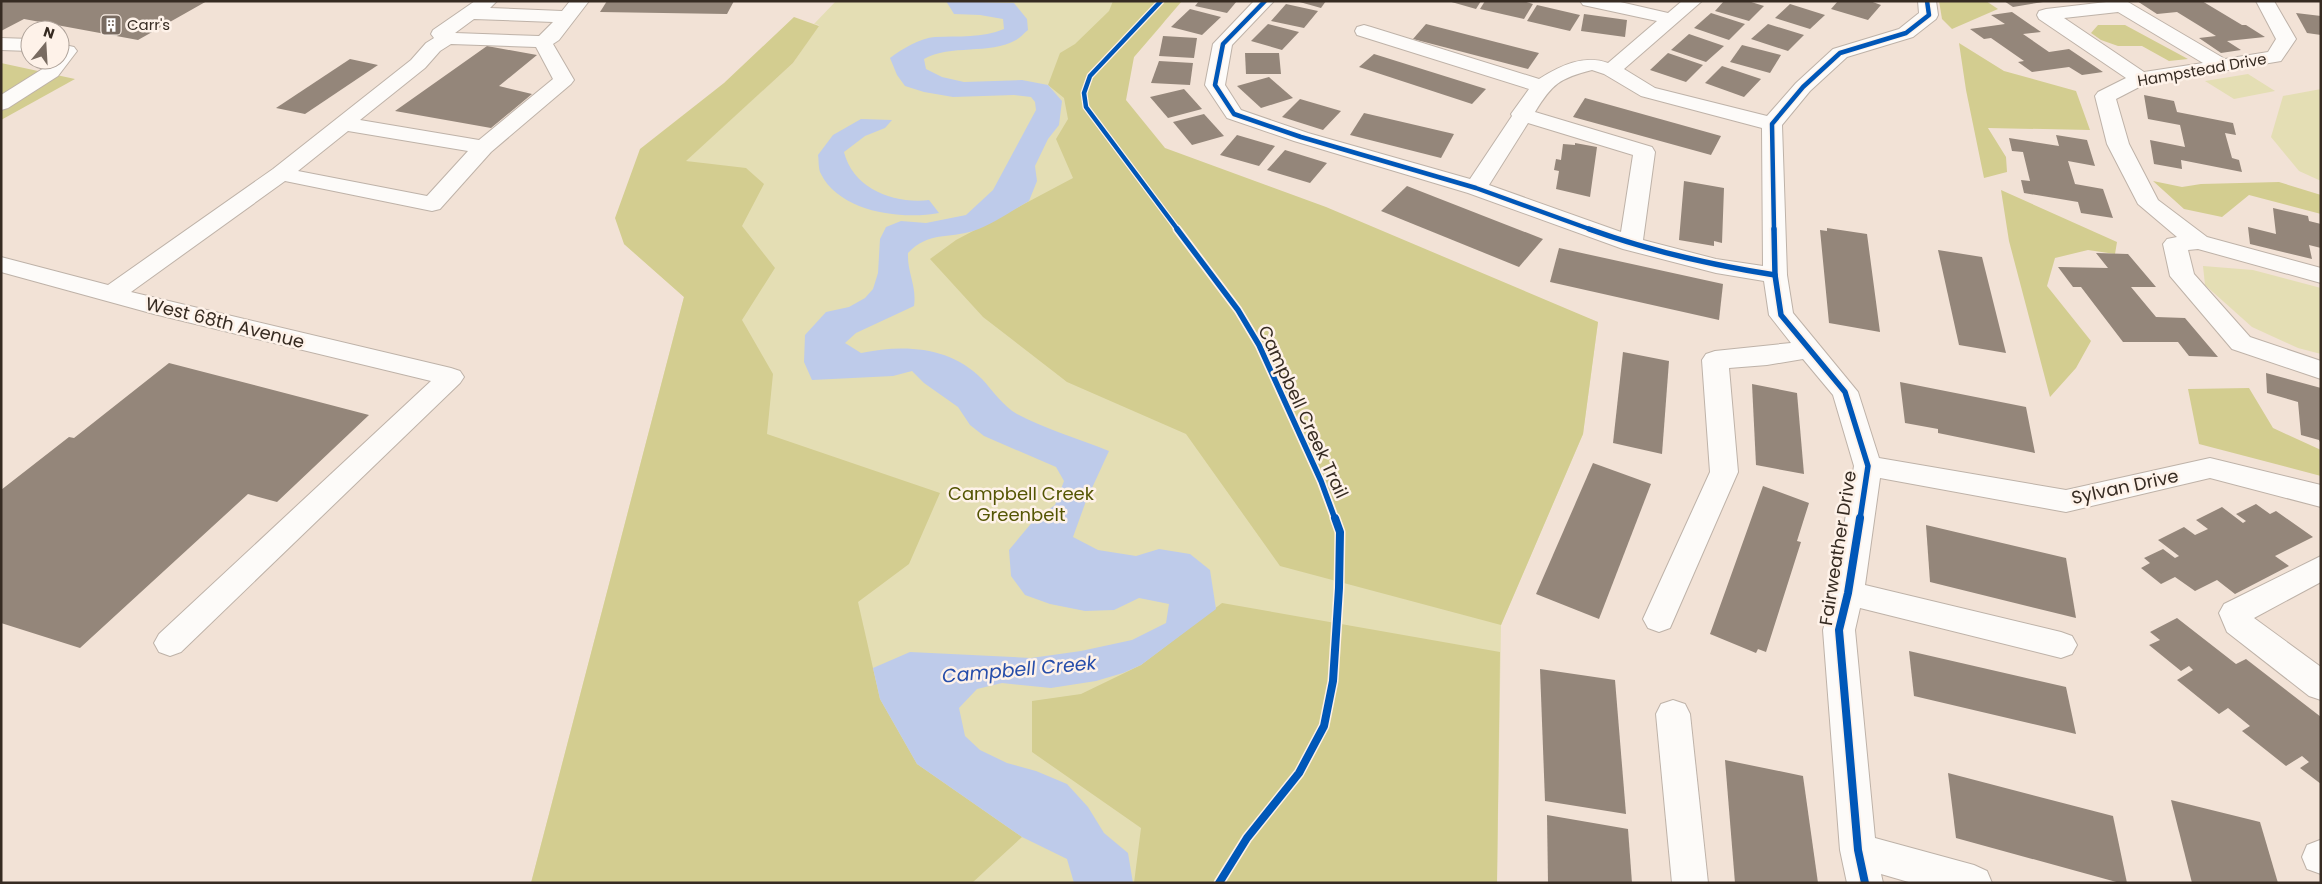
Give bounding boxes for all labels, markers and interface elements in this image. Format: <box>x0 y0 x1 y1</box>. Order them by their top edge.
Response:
building icon: Carr's <box>99 13 123 37</box>
place label: Carr's <box>127 14 170 35</box>
north arrow <box>20 20 70 70</box>
text: N <box>41 21 57 44</box>
street label: Hampstead Drive <box>2136 48 2268 91</box>
street label: West 68th Avenue <box>143 291 307 354</box>
street label: Campbell Creek Trail <box>1252 321 1355 502</box>
street label: Sylvan Drive <box>2069 463 2181 510</box>
street label: Fairweather Drive <box>1813 469 1862 627</box>
park label: Campbell Creek Greenbelt <box>948 481 1095 527</box>
water label: Campbell Creek <box>941 649 1098 690</box>

